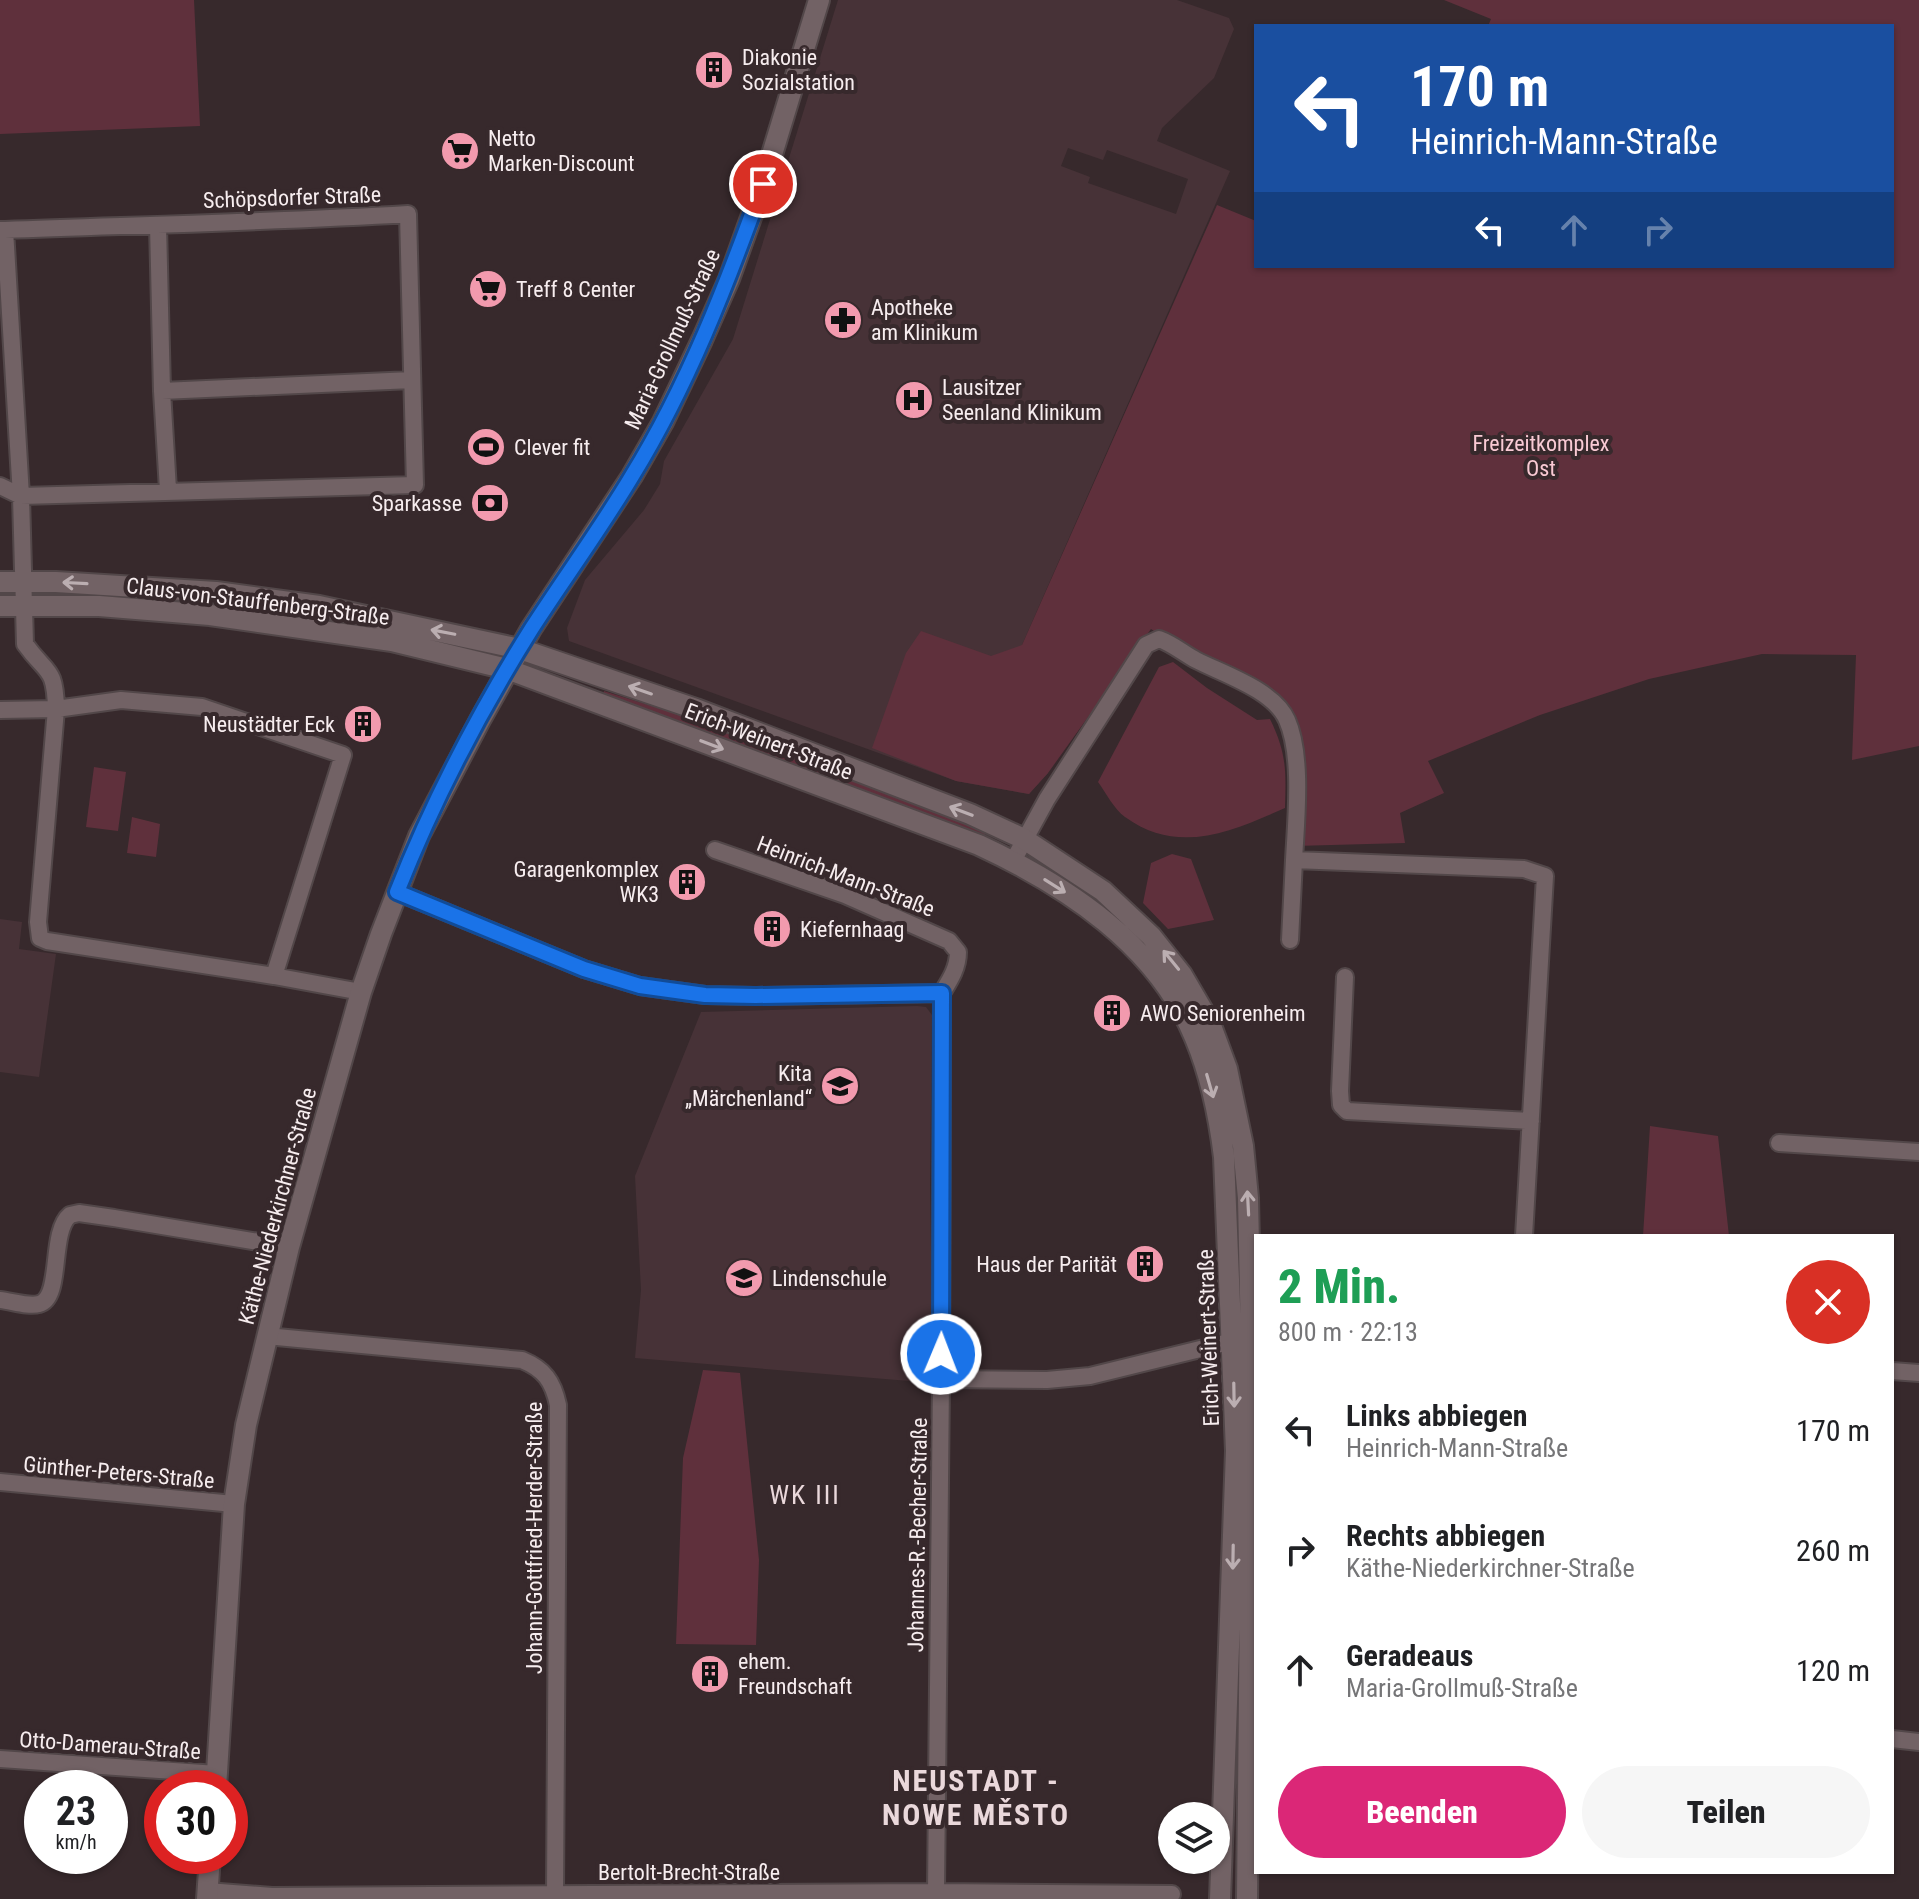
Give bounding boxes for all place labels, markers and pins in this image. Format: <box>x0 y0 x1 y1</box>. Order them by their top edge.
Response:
place label: Diakonie Sozialstation <box>742 45 855 95</box>
building icon: Diakonie Sozialstation <box>693 49 735 91</box>
place label: Netto Marken-Discount <box>488 126 635 176</box>
supermarket icon: Netto Marken-Discount <box>439 130 481 172</box>
pin <box>729 150 797 218</box>
supermarket icon: Treff 8 Center <box>467 268 509 310</box>
place label: Treff 8 Center <box>516 277 636 302</box>
place label: Apotheke am Klinikum <box>871 295 978 345</box>
pharmacy icon: Apotheke am Klinikum <box>822 299 864 341</box>
place label: Lausitzer Seenland Klinikum <box>942 375 1102 425</box>
hospital icon: Lausitzer Seenland Klinikum <box>893 379 935 421</box>
sports icon: Clever fit <box>465 426 507 468</box>
place label: Clever fit <box>514 435 590 460</box>
bank icon: Sparkasse <box>469 482 511 524</box>
place label: Sparkasse <box>372 491 462 516</box>
building icon: Neustädter Eck <box>342 703 384 745</box>
place label: Neustädter Eck <box>203 712 335 737</box>
place label: Garagenkomplex WK3 <box>513 857 659 907</box>
building icon: Garagenkomplex WK3 <box>666 861 708 903</box>
building icon: Kiefernhaag <box>751 908 793 950</box>
place label: Kiefernhaag <box>800 917 904 942</box>
building icon: AWO Seniorenheim <box>1091 992 1133 1034</box>
place label: AWO Seniorenheim <box>1140 1001 1305 1026</box>
place label: Kita „Märchenland“ <box>685 1061 812 1111</box>
school or university icon: Kita „Märchenland“ <box>819 1065 861 1107</box>
building icon: Haus der Parität <box>1124 1243 1166 1285</box>
place label: Haus der Parität <box>976 1252 1117 1277</box>
school or university icon: Lindenschule <box>723 1257 765 1299</box>
place label: Lindenschule <box>772 1266 887 1291</box>
place label: ehem. Freundschaft <box>738 1649 852 1699</box>
building icon: ehem. Freundschaft <box>689 1653 731 1695</box>

